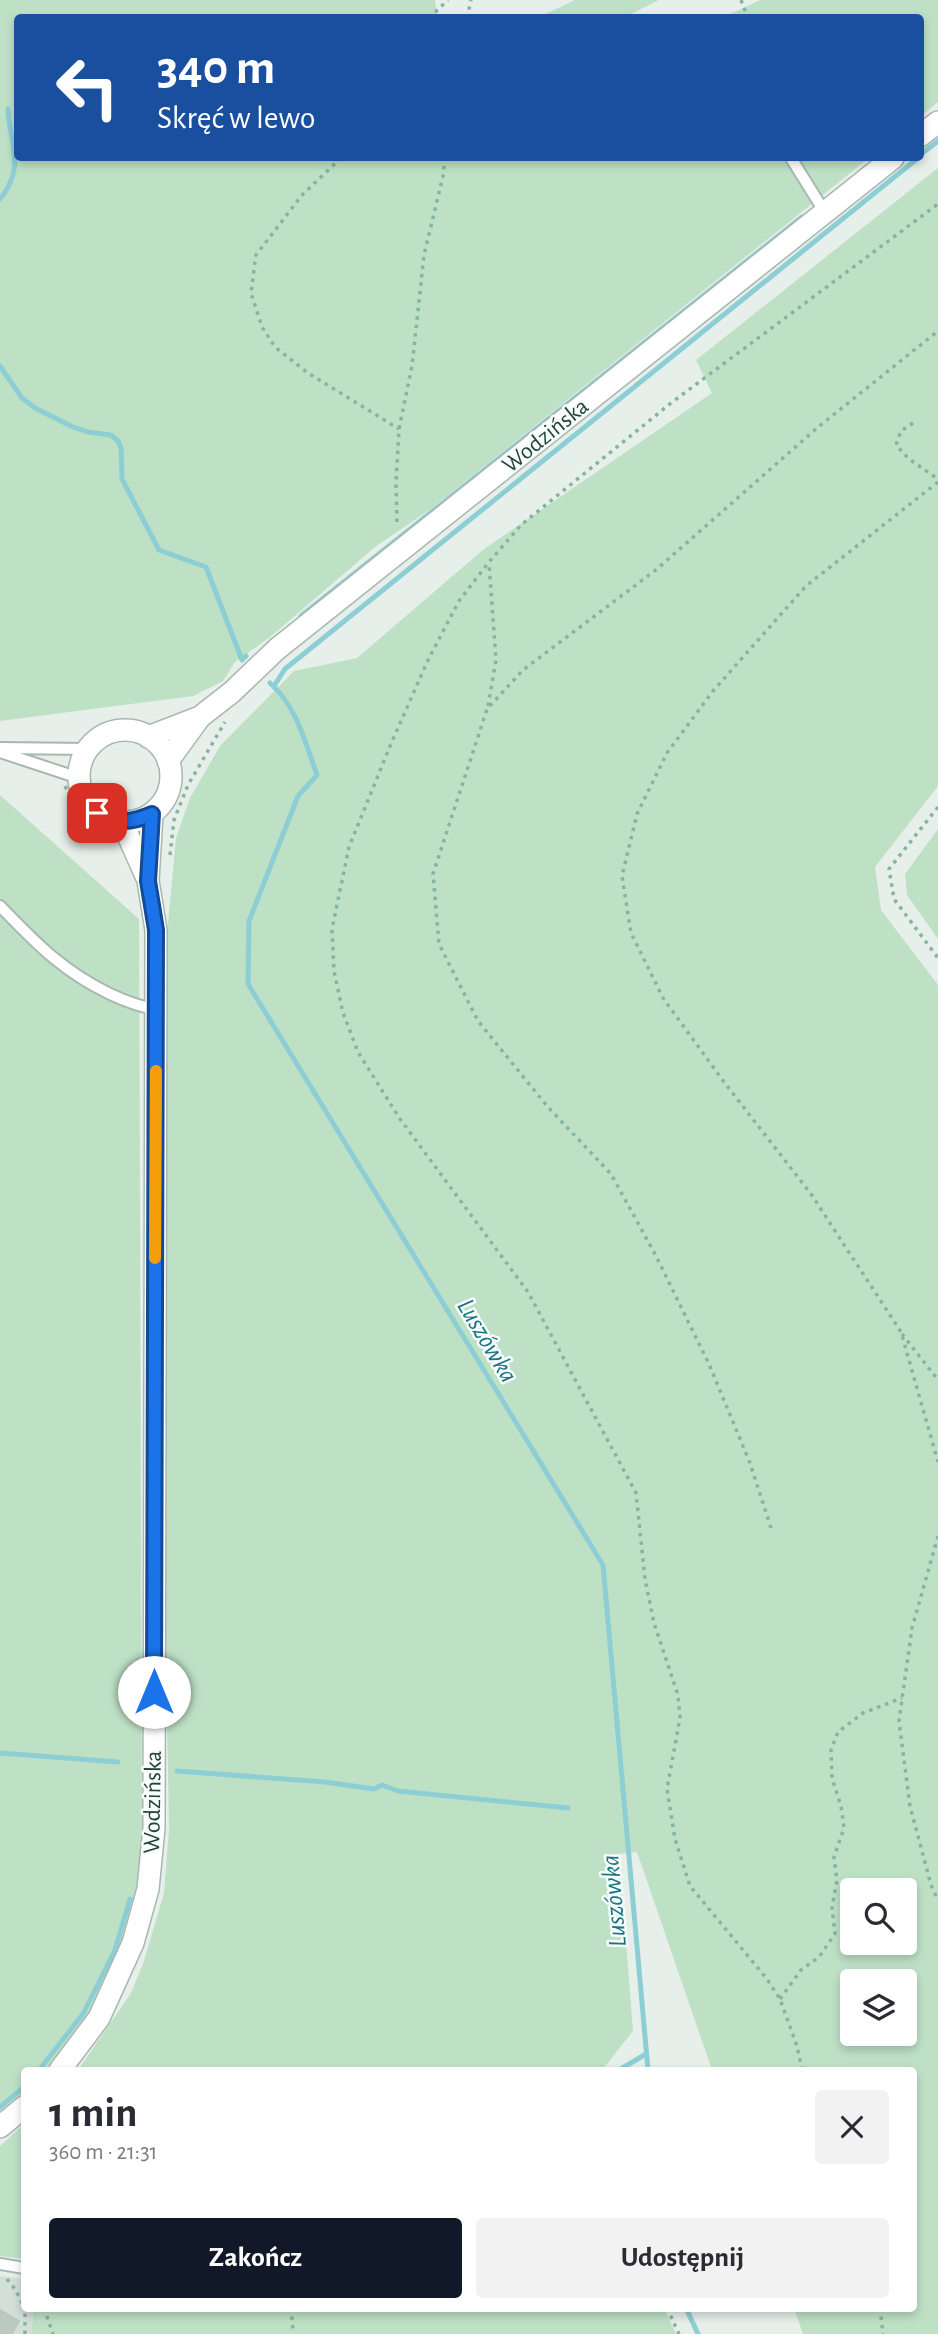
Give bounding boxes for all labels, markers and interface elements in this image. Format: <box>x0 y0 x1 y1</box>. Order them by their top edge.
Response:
icon: left <box>42 42 133 133</box>
text: 340 m <box>157 44 275 93</box>
text: Skręć w lewo <box>157 102 315 134</box>
street label: Wodzińska <box>498 394 593 478</box>
pin <box>67 783 127 843</box>
icon: arrive <box>78 794 116 832</box>
water label: Luszówka <box>452 1294 522 1387</box>
position arrow <box>117 1655 191 1729</box>
street label: Wodzińska <box>140 1750 166 1854</box>
water label: Luszówka <box>597 1854 631 1948</box>
map controls <box>840 1878 917 2046</box>
button: search <box>840 1878 917 1955</box>
button: layers <box>840 1969 917 2046</box>
button: close <box>815 2090 889 2164</box>
text: 1 min <box>49 2092 138 2134</box>
text: 360 m · 21:31 <box>49 2141 158 2164</box>
button: Zakończ <box>49 2218 462 2298</box>
button: Udostępnij <box>476 2218 889 2298</box>

